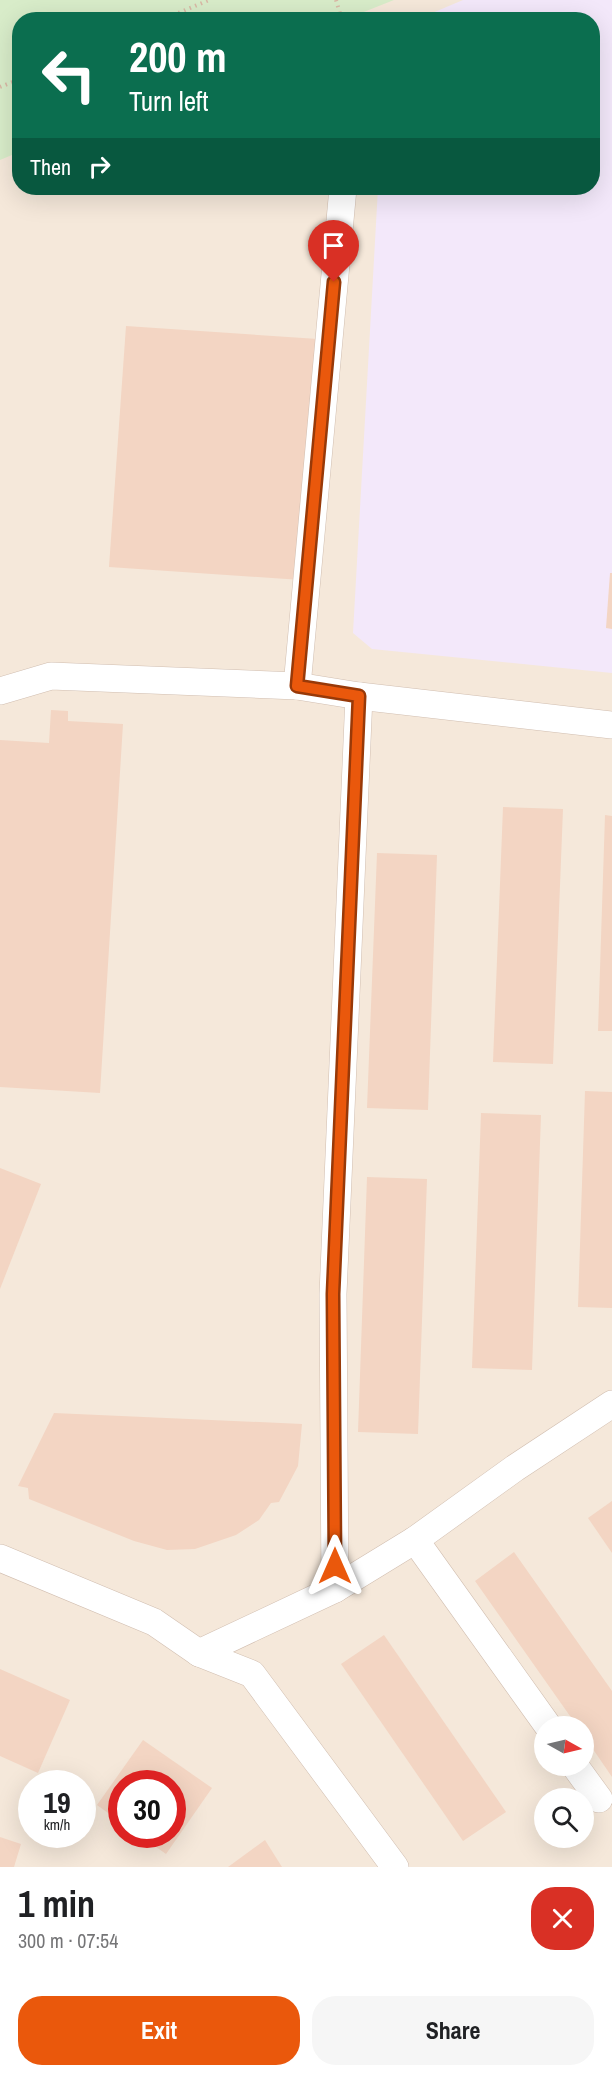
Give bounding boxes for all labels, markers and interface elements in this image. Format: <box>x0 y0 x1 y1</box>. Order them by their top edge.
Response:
text: 200 m <box>129 29 227 85</box>
icon: left <box>30 36 108 114</box>
text: Turn left <box>129 83 208 119</box>
icon: right <box>83 150 116 183</box>
text: Then <box>30 152 71 182</box>
pin <box>308 220 359 282</box>
icon: arrive <box>317 229 350 262</box>
position arrow <box>303 1534 367 1598</box>
north arrow <box>534 1716 594 1776</box>
map controls <box>534 1716 594 1848</box>
speed limit sign: 30 <box>108 1770 186 1848</box>
text: 19 <box>43 1782 71 1822</box>
button: search <box>534 1788 594 1848</box>
text: km/h <box>44 1814 70 1835</box>
text: 1 min <box>18 1880 95 1928</box>
button: close <box>531 1887 594 1950</box>
text: 300 m · 07:54 <box>18 1927 118 1954</box>
button: Exit <box>18 1996 300 2065</box>
button: Share <box>312 1996 594 2065</box>

